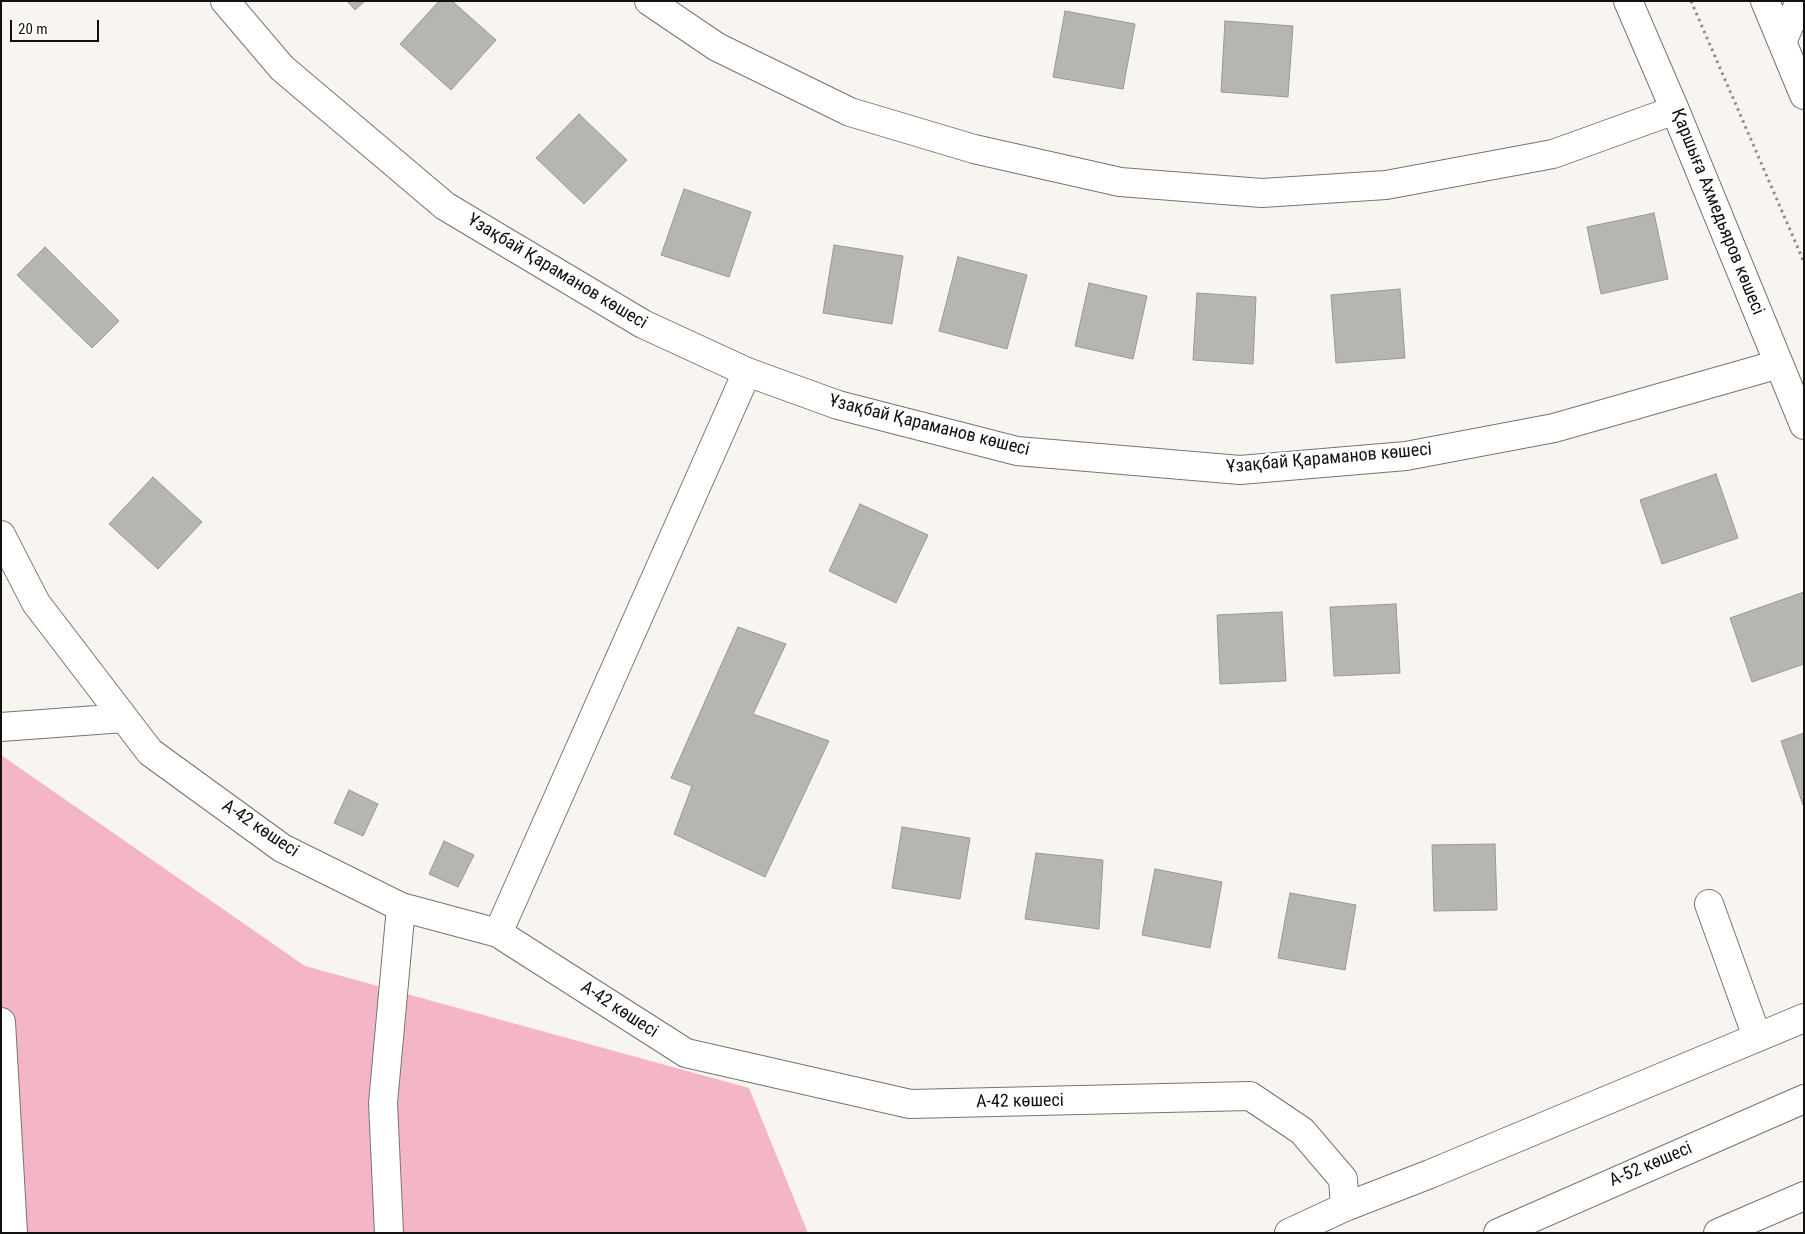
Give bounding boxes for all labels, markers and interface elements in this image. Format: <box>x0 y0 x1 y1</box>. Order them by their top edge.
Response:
scale bar <box>12 10 101 42</box>
text: 20 m <box>18 20 48 38</box>
street label: Қаршыға Ахмедьяров көшесі <box>1666 106 1768 318</box>
street label: Ұзақбай Қараманов көшесі <box>463 210 651 334</box>
street label: Ұзақбай Қараманов көшесі <box>826 391 1032 461</box>
street label: Ұзақбай Қараманов көшесі <box>1225 439 1433 479</box>
street label: А-42 көшесі <box>218 796 302 862</box>
street label: А-42 көшесі <box>576 977 662 1043</box>
street label: А-42 көшесі <box>976 1090 1064 1114</box>
street label: А-52 көшесі <box>1606 1138 1696 1192</box>

